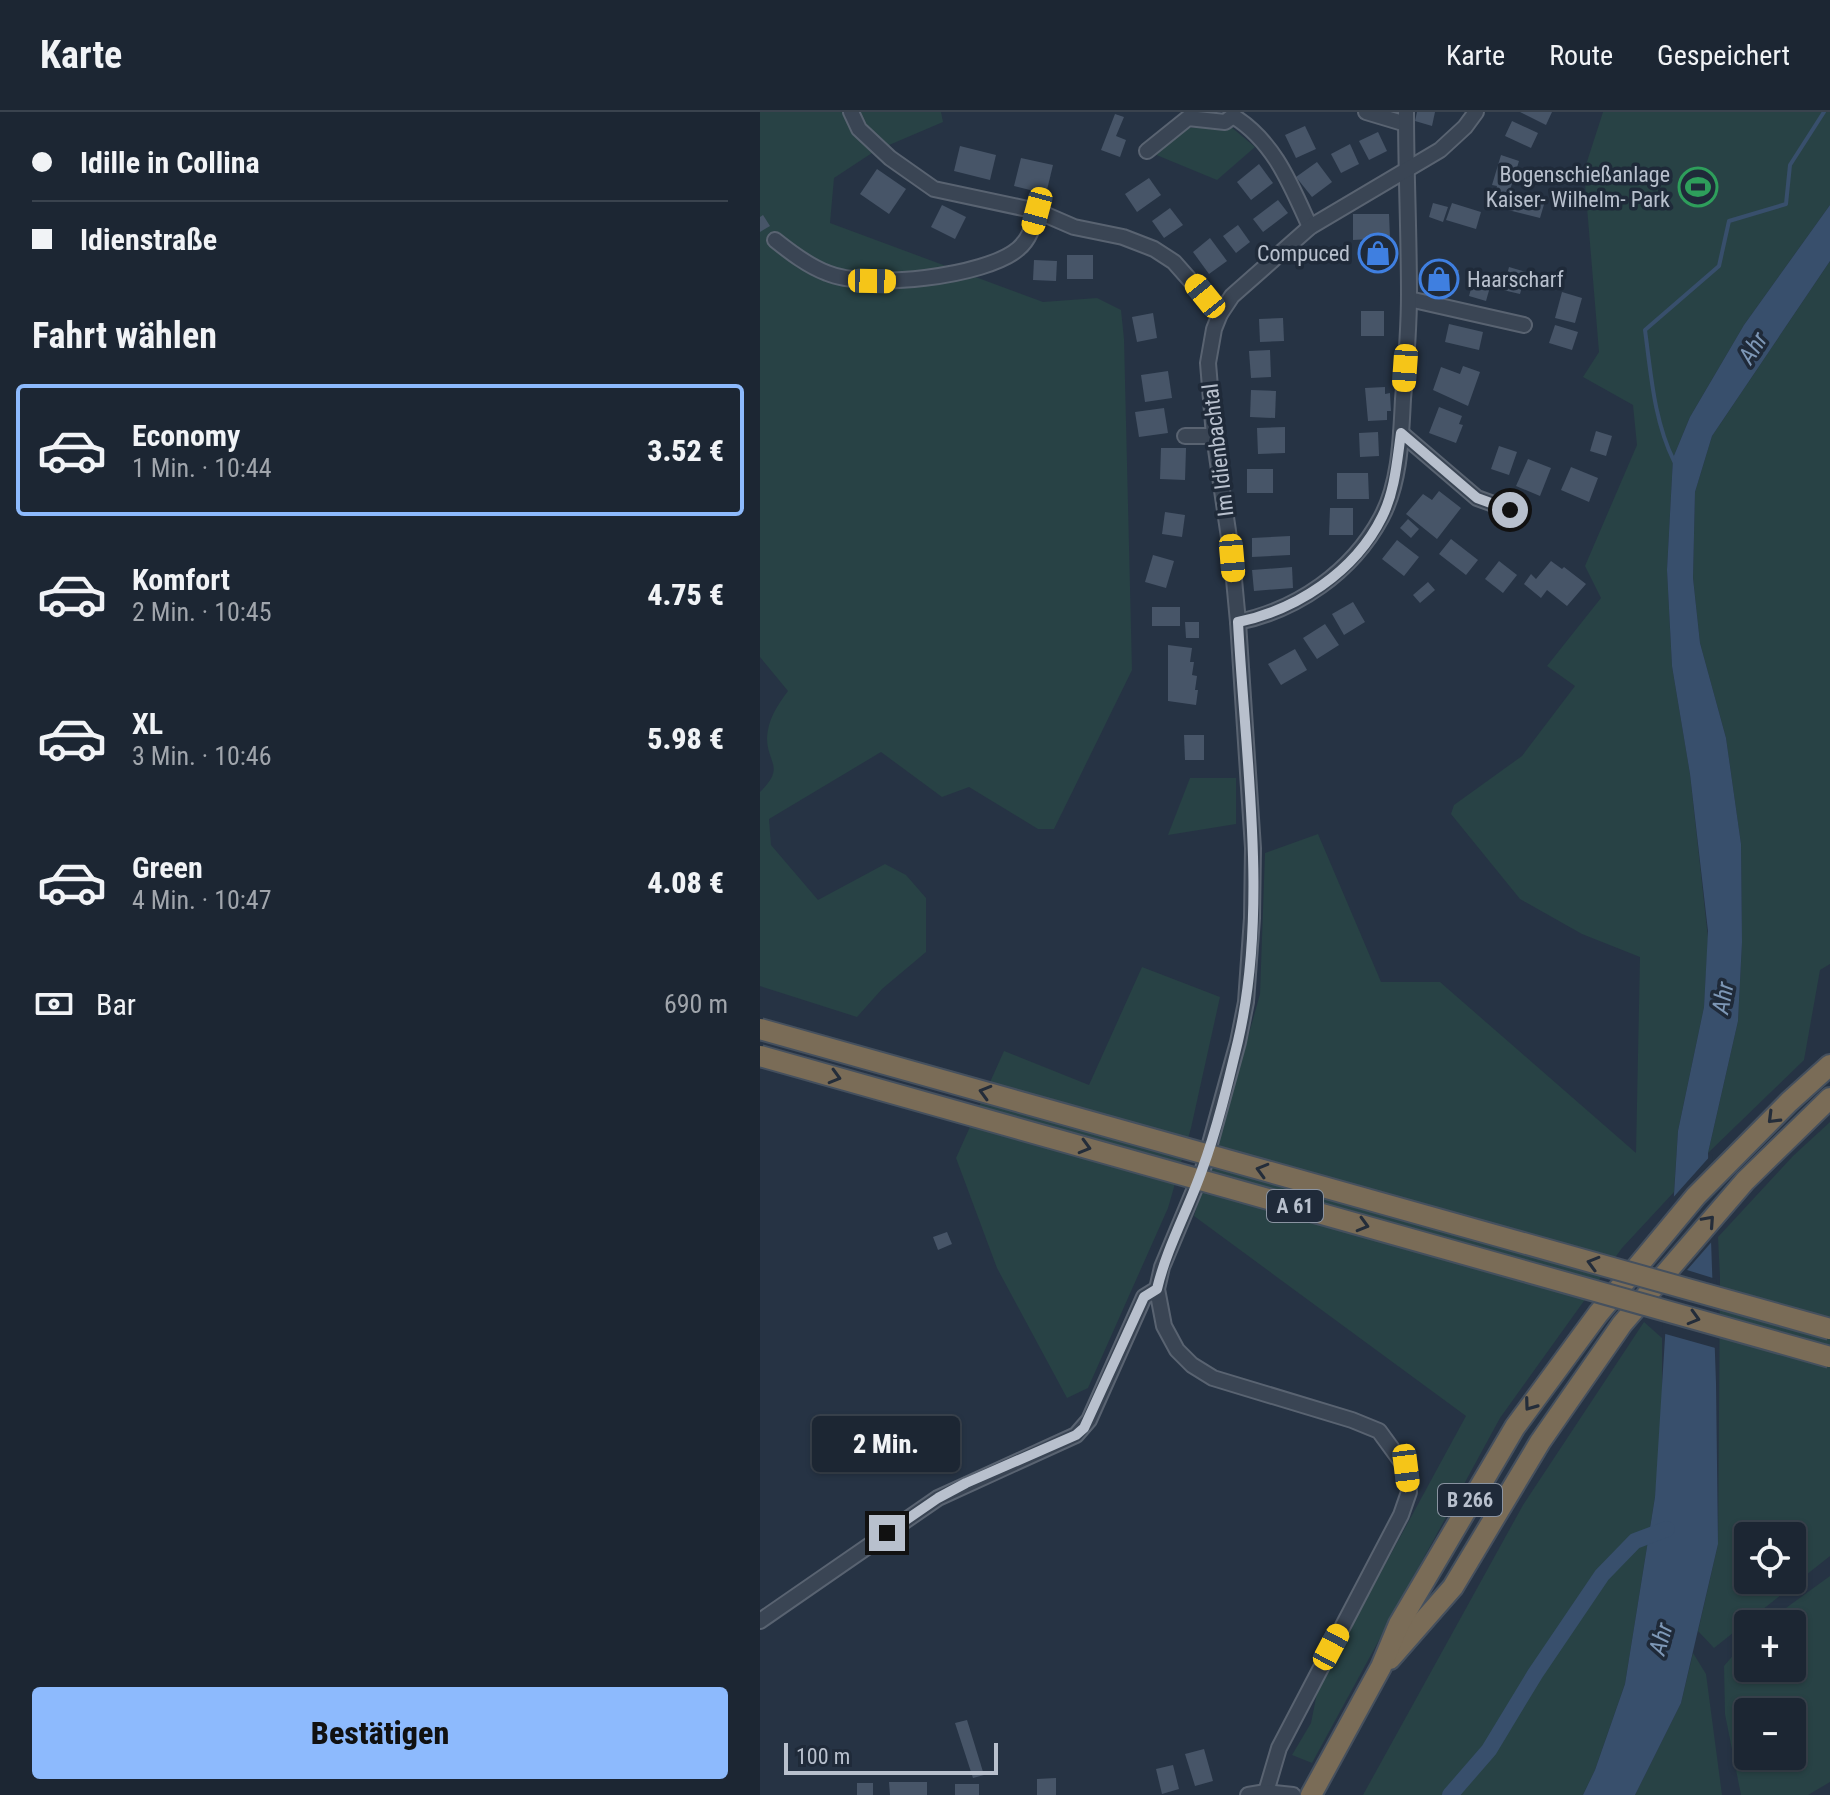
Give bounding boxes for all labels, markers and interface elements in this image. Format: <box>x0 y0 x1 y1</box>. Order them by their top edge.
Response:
text: Karte <box>40 33 122 77</box>
text: Karte <box>1446 39 1505 72</box>
text: Route <box>1549 39 1613 72</box>
text: Gespeichert <box>1657 39 1790 72</box>
text: Idille in Collina <box>80 145 260 180</box>
place label: Bogenschießanlage Kaiser- Wilhelm- Park <box>1486 162 1670 212</box>
sports icon: Bogenschießanlage Kaiser- Wilhelm- Park <box>1677 166 1719 208</box>
car <box>1019 185 1055 237</box>
text: Idienstraße <box>80 222 217 257</box>
shop icon: Compuced <box>1357 232 1399 274</box>
place label: Compuced <box>1257 241 1350 266</box>
shop icon: Haarscharf <box>1418 258 1460 300</box>
place label: Haarscharf <box>1467 267 1564 292</box>
car <box>848 269 896 293</box>
car <box>1181 270 1229 322</box>
text: Fahrt wählen <box>32 315 217 357</box>
water label: Ahr <box>1732 326 1774 370</box>
car <box>1391 343 1419 393</box>
street label: Im Idienbachtal <box>1197 382 1239 518</box>
icon: car <box>36 414 108 486</box>
text: Economy <box>132 418 240 453</box>
text: 3.52 € <box>647 433 724 468</box>
text: 1 Min. · 10:44 <box>132 453 272 483</box>
route start <box>1492 492 1528 528</box>
car <box>1218 533 1246 583</box>
icon: car <box>36 558 108 630</box>
text: Komfort <box>132 562 230 597</box>
text: 4.75 € <box>647 577 724 612</box>
text: 2 Min. · 10:45 <box>132 597 272 627</box>
icon: car <box>36 702 108 774</box>
text: XL <box>132 706 163 741</box>
text: 5.98 € <box>647 721 724 756</box>
text: 3 Min. · 10:46 <box>132 741 272 771</box>
icon: car <box>36 846 108 918</box>
text: Green <box>132 850 203 885</box>
text: 4.08 € <box>647 865 724 900</box>
text: 4 Min. · 10:47 <box>132 885 272 915</box>
water label: Ahr <box>1706 979 1740 1017</box>
icon: cash <box>32 982 76 1026</box>
text: Bar <box>96 987 136 1022</box>
text: 690 m <box>664 989 728 1019</box>
one-way arrow <box>828 1068 842 1084</box>
one-way arrow <box>978 1084 992 1101</box>
one-way arrow <box>1768 1109 1782 1123</box>
one-way arrow <box>1078 1138 1092 1154</box>
one-way arrow <box>1256 1162 1269 1179</box>
road number: A 61 <box>1267 1190 1323 1222</box>
one-way arrow <box>1699 1215 1714 1230</box>
one-way arrow <box>1355 1216 1369 1232</box>
one-way arrow <box>1587 1255 1601 1272</box>
one-way arrow <box>1686 1309 1700 1326</box>
one-way arrow <box>1526 1397 1540 1411</box>
callout: 2 Min. <box>813 1417 961 1473</box>
text: 2 Min. <box>853 1429 919 1459</box>
car <box>1391 1443 1421 1493</box>
road number: B 266 <box>1438 1484 1502 1516</box>
route end <box>869 1515 905 1551</box>
map controls <box>1734 1522 1806 1770</box>
button: locate <box>1734 1522 1806 1594</box>
button: + <box>1734 1610 1806 1682</box>
water label: Ahr <box>1643 1619 1679 1659</box>
car <box>1309 1620 1353 1674</box>
button: Bestätigen <box>32 1687 728 1779</box>
button: − <box>1734 1698 1806 1770</box>
scale bar <box>784 1739 998 1775</box>
text: 100 m <box>796 1744 850 1769</box>

